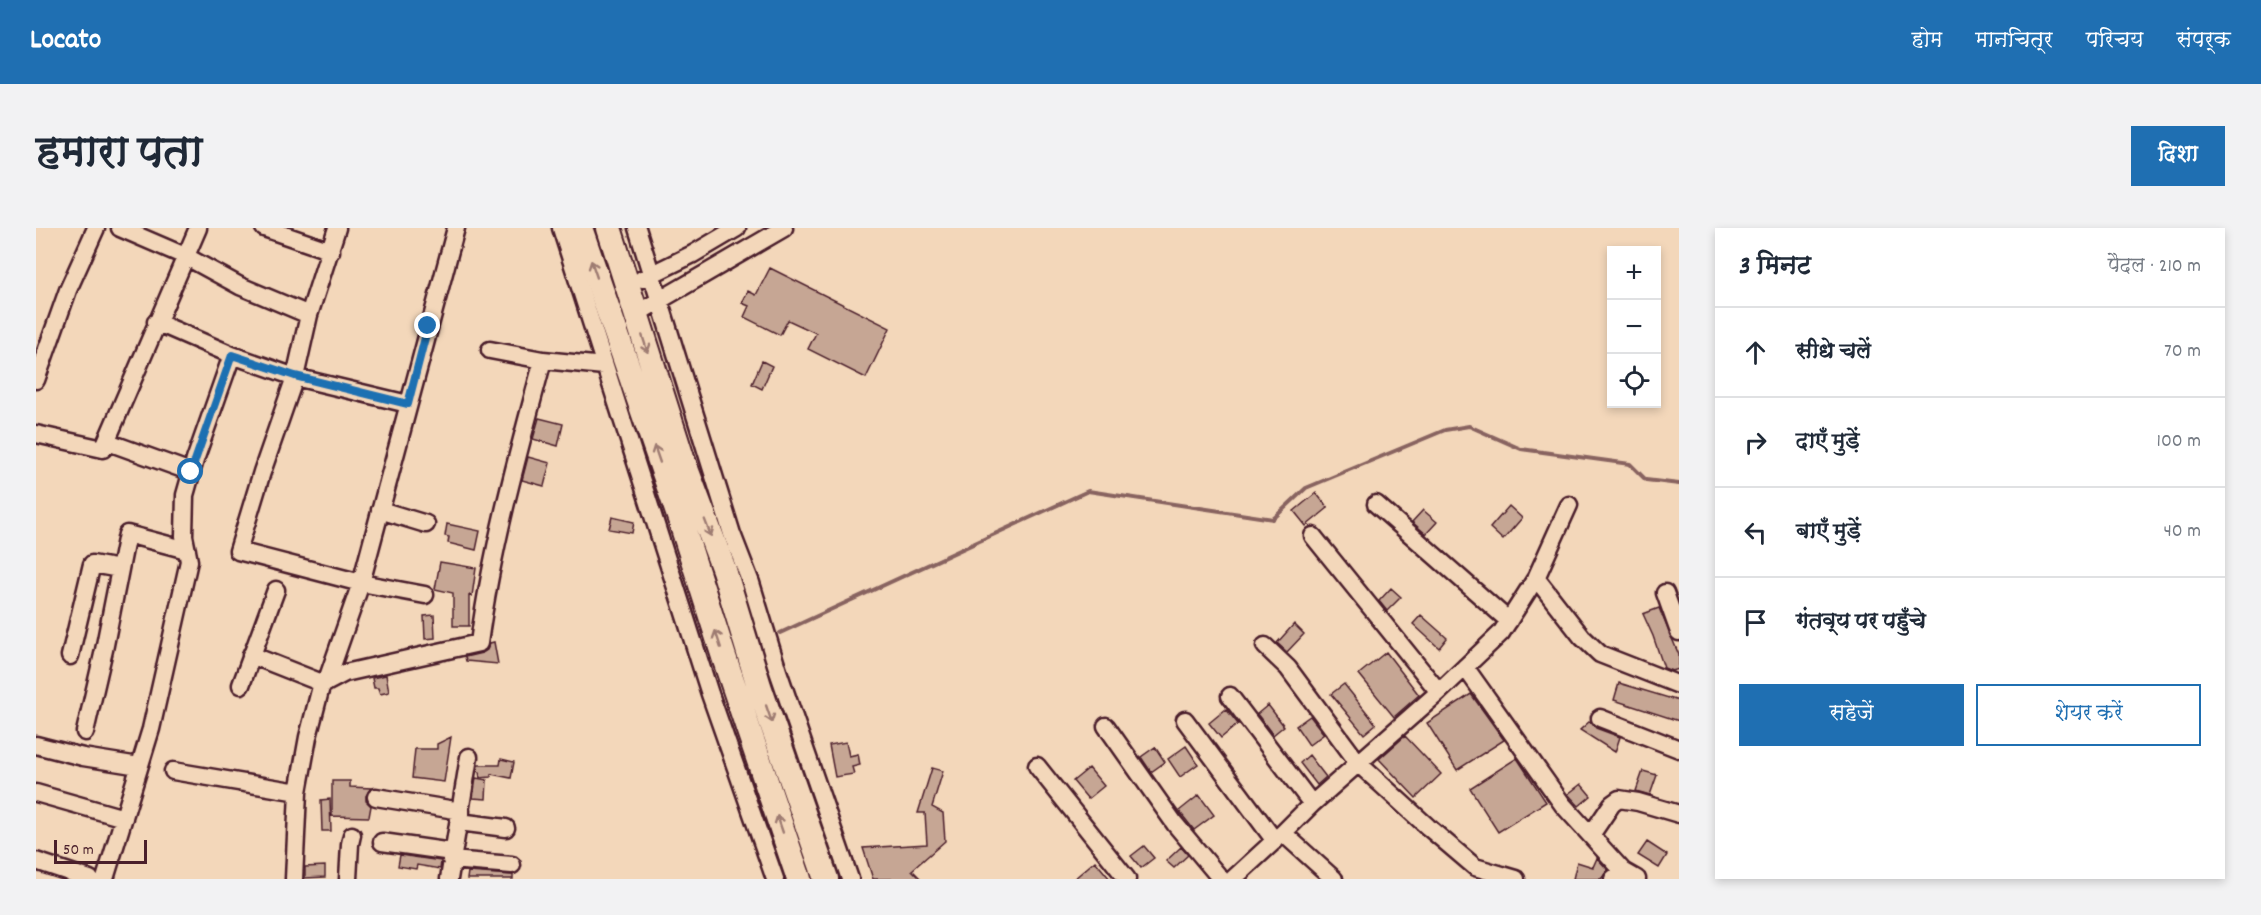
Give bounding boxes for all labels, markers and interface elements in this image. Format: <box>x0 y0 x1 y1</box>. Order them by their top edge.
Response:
text: Locato <box>30 22 101 62</box>
text: होम <box>1911 27 1942 57</box>
text: मानचित्र <box>1975 27 2053 57</box>
text: परिचय <box>2086 27 2143 57</box>
text: संपर्क <box>2176 27 2231 57</box>
text: हमारा पता <box>36 126 203 186</box>
button: दिशा <box>2131 126 2225 186</box>
map controls <box>1607 246 1661 408</box>
button: + <box>1607 246 1661 300</box>
text: 3 मिनट <box>1739 249 1811 286</box>
text: पैदल · 210 m <box>2108 253 2201 281</box>
one-way arrow <box>587 260 598 279</box>
button: − <box>1607 300 1661 354</box>
route end <box>414 312 440 338</box>
one-way arrow <box>641 334 652 353</box>
icon: ahead <box>1739 336 1772 369</box>
text: सीधे चलें <box>1796 337 1871 368</box>
text: 70 m <box>2164 338 2201 366</box>
button: locate <box>1607 354 1661 408</box>
icon: right <box>1739 426 1772 459</box>
text: दाएँ मुड़ें <box>1796 427 1860 458</box>
text: 100 m <box>2157 428 2201 456</box>
one-way arrow <box>650 445 661 464</box>
route start <box>177 458 203 484</box>
icon: left <box>1739 516 1772 549</box>
text: बाएँ मुड़ें <box>1796 517 1861 548</box>
one-way arrow <box>704 518 715 537</box>
text: 40 m <box>2163 518 2201 546</box>
icon: arrive <box>1739 606 1772 639</box>
text: गंतव्य पर पहुँचे <box>1796 607 1926 638</box>
one-way arrow <box>712 630 723 649</box>
button: सहेजें <box>1739 684 1964 746</box>
button: शेयर करें <box>1976 684 2201 746</box>
one-way arrow <box>764 704 775 723</box>
one-way arrow <box>774 815 785 834</box>
scale bar <box>54 837 147 864</box>
text: 50 m <box>63 839 94 862</box>

